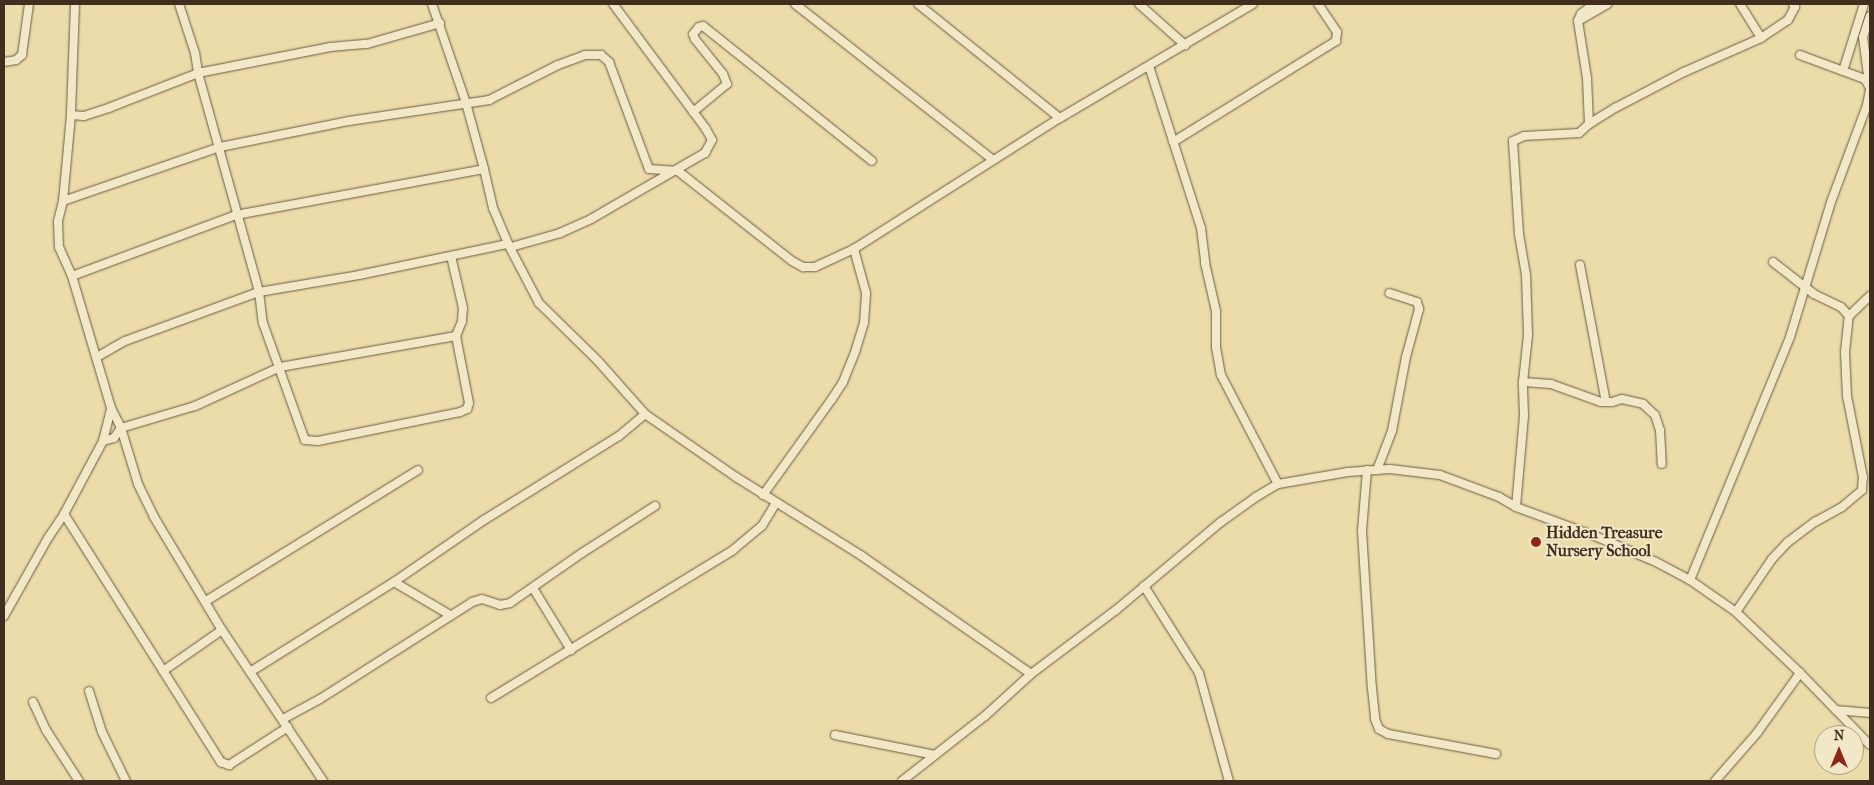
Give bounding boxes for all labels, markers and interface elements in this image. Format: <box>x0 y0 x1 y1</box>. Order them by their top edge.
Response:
place label: Hidden Treasure Nursery School <box>1546 523 1663 561</box>
marker: Hidden Treasure Nursery School <box>1530 536 1542 548</box>
north arrow <box>1814 725 1864 775</box>
text: N <box>1834 727 1844 744</box>

